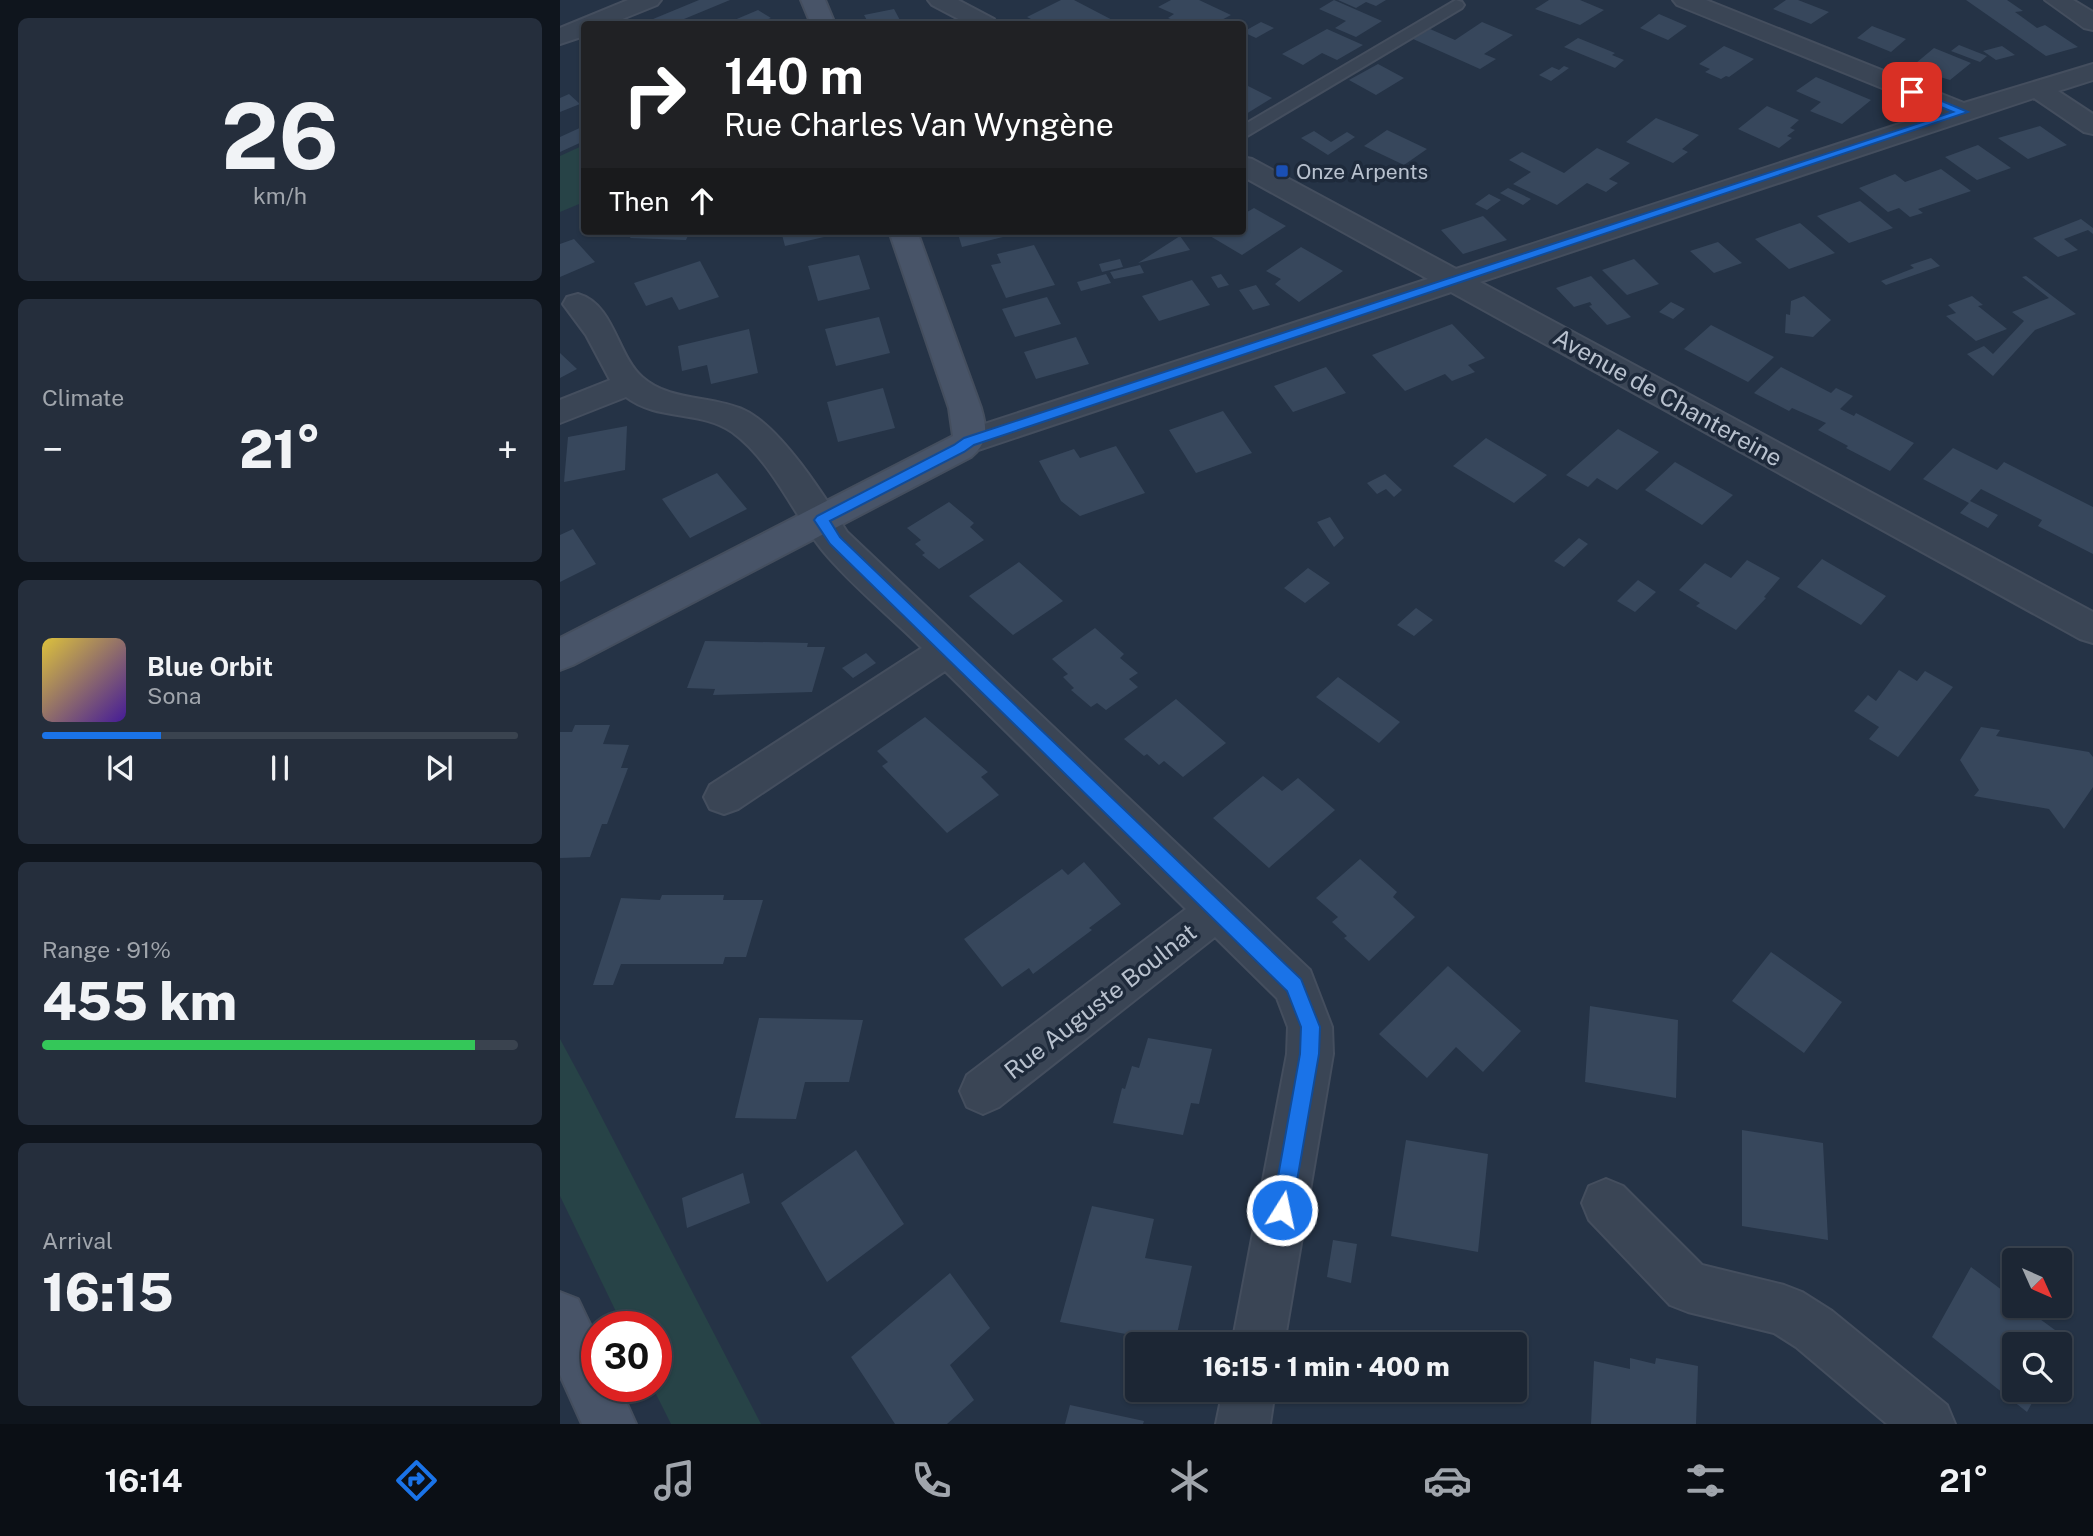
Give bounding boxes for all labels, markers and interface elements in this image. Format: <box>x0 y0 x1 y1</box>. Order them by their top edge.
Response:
text: 140 m <box>724 47 864 105</box>
icon: right <box>609 49 700 140</box>
pin <box>1882 62 1942 122</box>
icon: arrive <box>1893 73 1931 111</box>
text: 26 <box>221 83 339 189</box>
text: Rue Charles Van Wyngène <box>724 106 1114 143</box>
place label: Onze Arpents <box>1296 159 1428 184</box>
marker: Onze Arpents <box>1274 163 1290 179</box>
text: km/h <box>253 182 307 209</box>
icon: ahead <box>683 182 721 220</box>
text: Then <box>609 186 669 217</box>
street label: Avenue de Chantereine <box>1549 322 1787 472</box>
text: Climate <box>42 384 124 411</box>
text: 21° <box>239 419 321 480</box>
text: − <box>42 427 63 472</box>
text: + <box>497 427 518 472</box>
text: Blue Orbit <box>147 651 273 682</box>
text: Sona <box>147 682 201 709</box>
icon: previous <box>102 749 140 787</box>
icon: pause <box>261 749 299 787</box>
icon: next <box>420 749 458 787</box>
street label: Rue Auguste Boulnat <box>999 917 1201 1085</box>
text: Range · 91% <box>42 936 171 963</box>
text: 455 km <box>42 971 237 1032</box>
position arrow <box>1245 1173 1319 1247</box>
text: Arrival <box>42 1227 113 1254</box>
north arrow <box>2002 1248 2072 1318</box>
map controls <box>2002 1248 2072 1402</box>
text: 16:15 <box>42 1262 174 1323</box>
speed limit sign: 30 <box>581 1311 672 1402</box>
button: search <box>2002 1332 2072 1402</box>
text: 16:15 · 1 min · 400 m <box>1202 1351 1450 1382</box>
icon: directions <box>392 1456 441 1505</box>
icon: music <box>650 1456 699 1505</box>
icon: phone <box>907 1456 956 1505</box>
icon: climate <box>1165 1456 1214 1505</box>
icon: car <box>1423 1456 1472 1505</box>
icon: filters <box>1681 1456 1730 1505</box>
text: 16:14 <box>104 1462 183 1499</box>
text: 21° <box>1939 1462 1988 1499</box>

